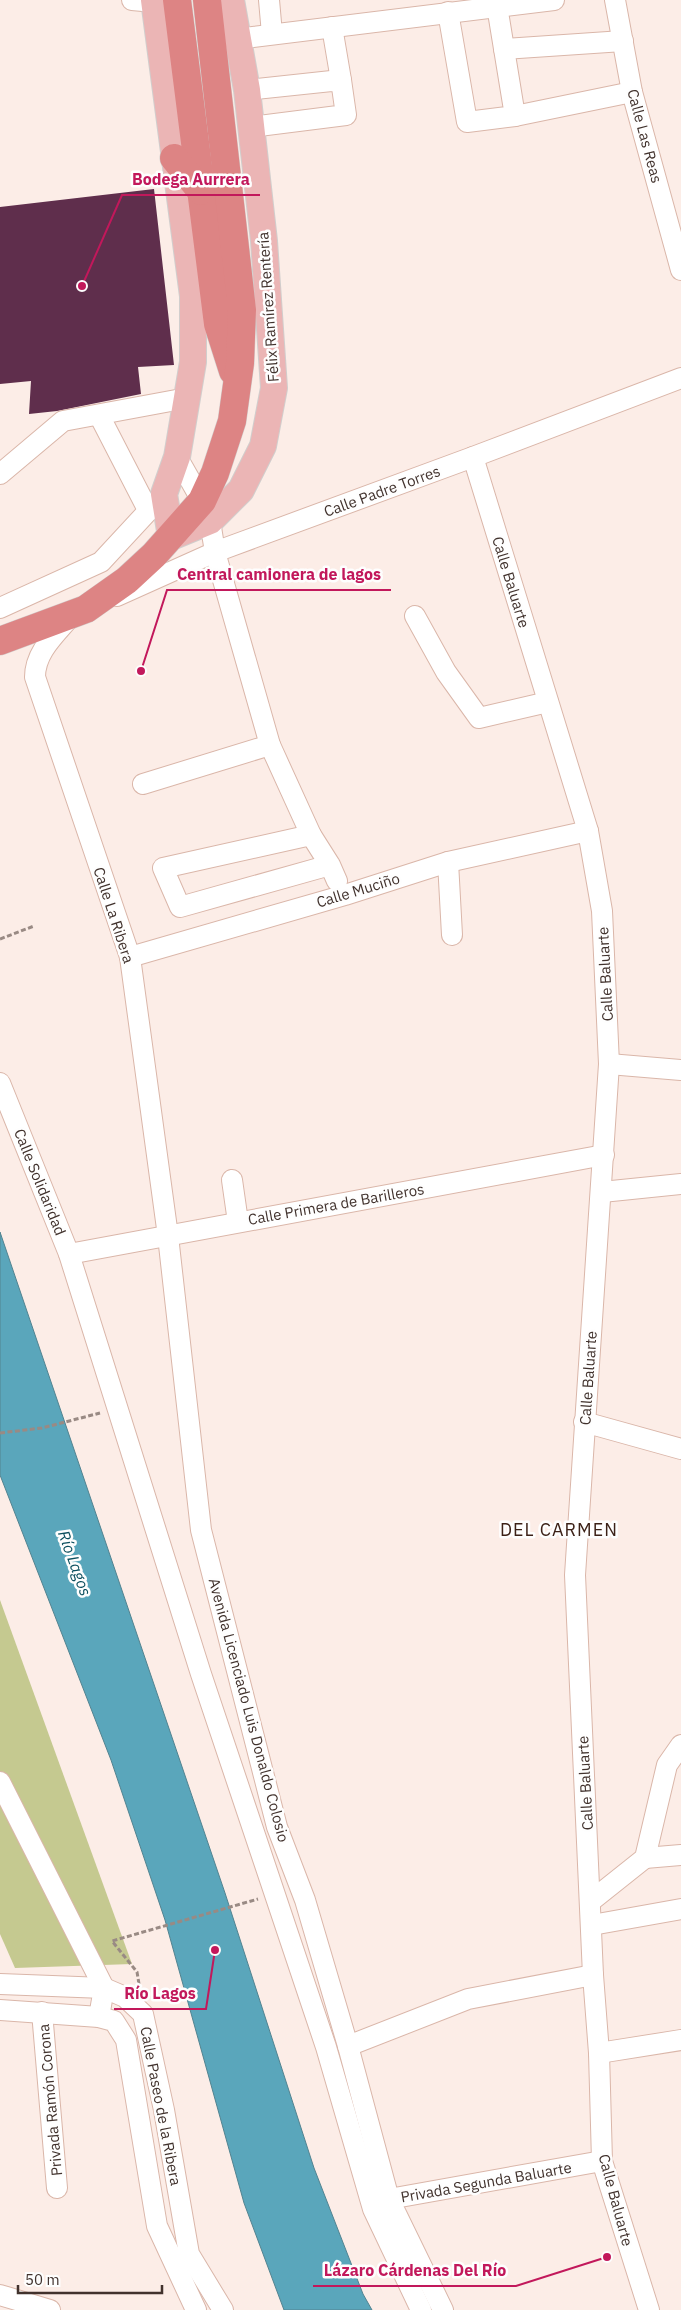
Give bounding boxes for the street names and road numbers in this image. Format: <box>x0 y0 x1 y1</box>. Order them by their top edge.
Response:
street label: Calle Las Reas <box>623 87 667 185</box>
street label: Félix Ramírez Rentería <box>253 231 283 383</box>
street label: Calle Padre Torres <box>321 461 443 521</box>
street label: Calle Baluarte <box>488 534 534 630</box>
street label: Calle La Ribera <box>90 865 138 965</box>
street label: Calle Muciño <box>314 868 402 912</box>
street label: Calle Baluarte <box>593 926 617 1022</box>
street label: Calle Solidaridad <box>10 1126 70 1238</box>
street label: Calle Primera de Barilleros <box>246 1179 426 1229</box>
street label: Calle Baluarte <box>575 1330 601 1426</box>
street label: Avenida Licenciado Luis Donaldo Colosio <box>205 1576 293 1844</box>
street label: Calle Baluarte <box>573 1735 597 1831</box>
street label: Privada Ramón Corona <box>34 2023 66 2177</box>
street label: Calle Paseo de la Ribera <box>136 2025 186 2187</box>
street label: Calle Baluarte <box>595 2152 637 2248</box>
street label: Privada Segunda Baluarte <box>399 2158 573 2206</box>

